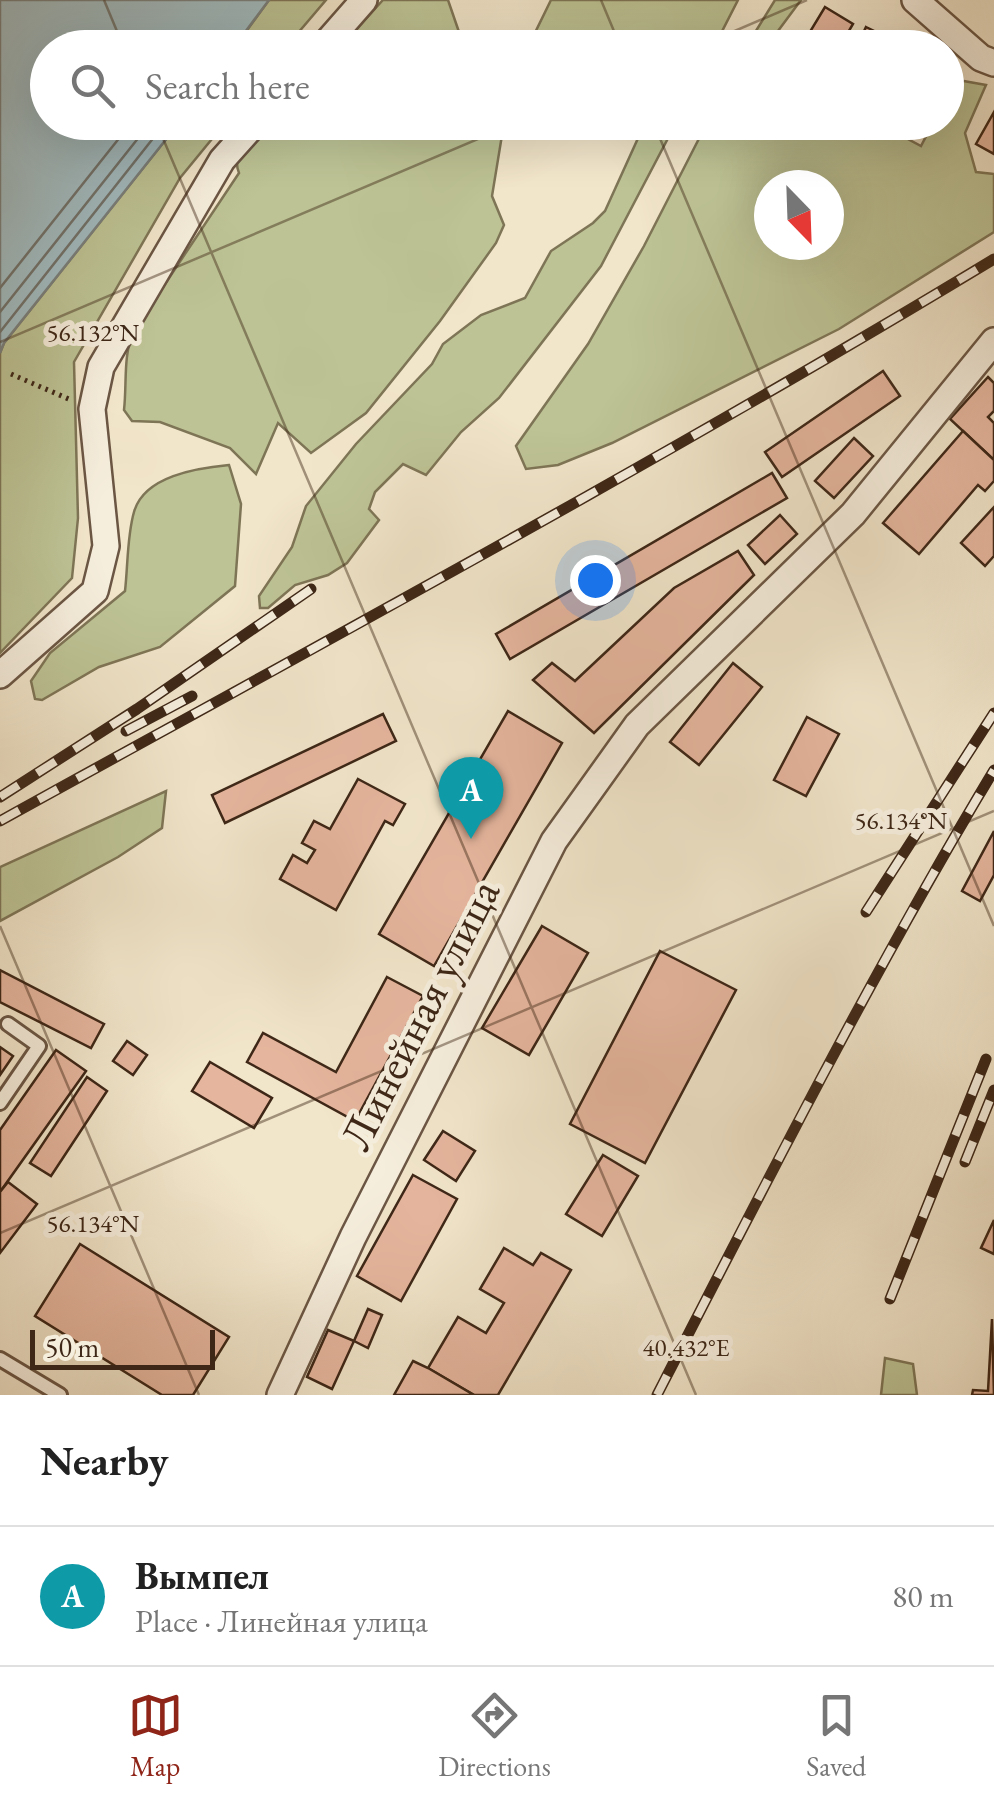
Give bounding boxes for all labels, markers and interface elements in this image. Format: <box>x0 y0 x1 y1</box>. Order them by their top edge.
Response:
search box <box>30 30 964 140</box>
icon: search <box>65 58 120 113</box>
text: Search here <box>145 61 310 110</box>
north arrow <box>754 170 844 260</box>
text: 56.132°N <box>47 316 140 348</box>
your location <box>570 555 621 606</box>
pin: A <box>438 756 504 839</box>
text: 56.134°N <box>855 804 948 836</box>
street label: Линейная улица <box>326 869 512 1159</box>
text: 56.134°N <box>47 1207 140 1239</box>
scale bar <box>30 1325 215 1370</box>
text: 50 m <box>45 1329 99 1365</box>
text: 40.432°E <box>642 1331 730 1363</box>
text: Nearby <box>40 1433 169 1488</box>
text: Вымпел <box>135 1551 269 1600</box>
text: A <box>61 1575 84 1617</box>
text: 80 m <box>892 1575 954 1617</box>
text: Place · Линейная улица <box>135 1600 428 1642</box>
tab: Map <box>128 1688 183 1784</box>
tab: Directions <box>438 1688 551 1784</box>
tab: Saved <box>806 1688 866 1784</box>

